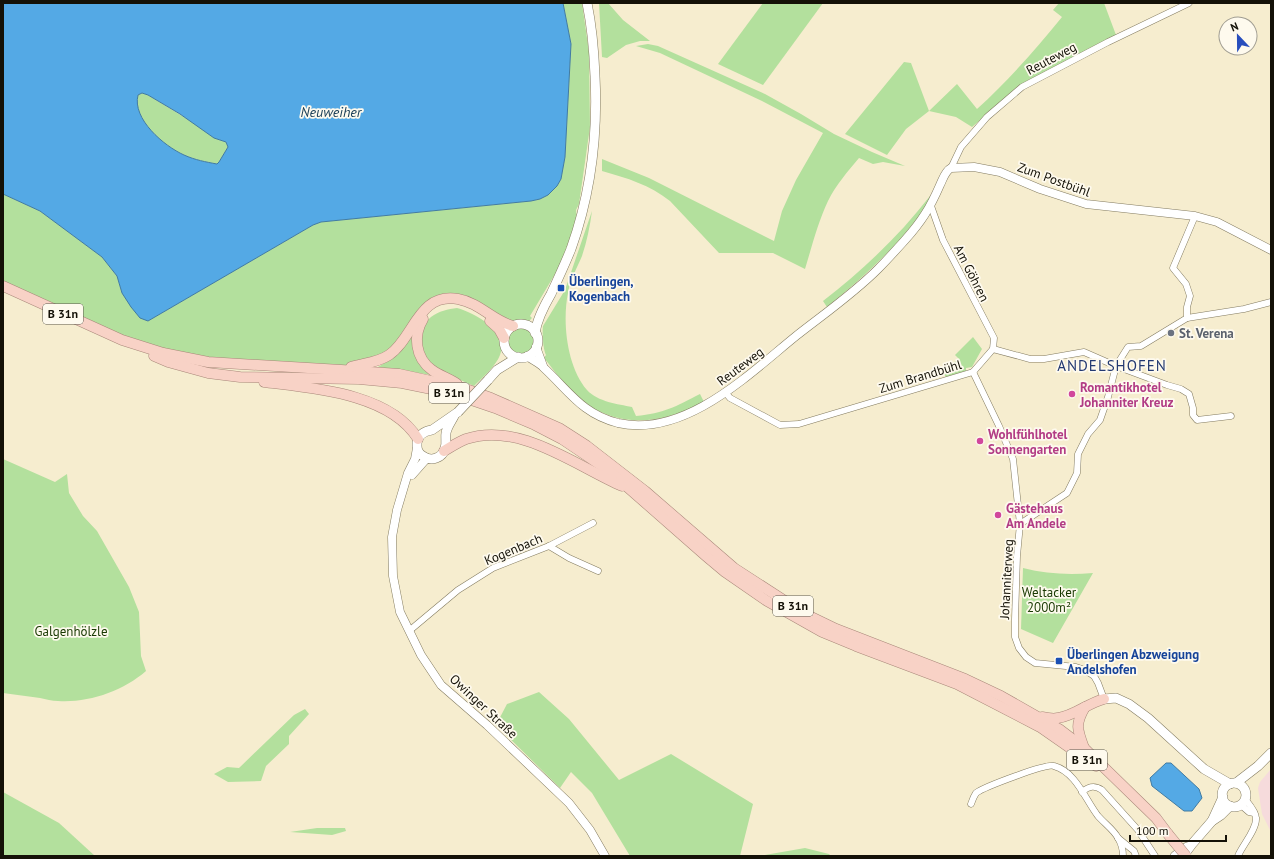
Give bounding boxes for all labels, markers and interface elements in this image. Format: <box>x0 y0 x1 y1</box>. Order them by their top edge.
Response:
north arrow <box>1218 16 1258 56</box>
text: N <box>1228 19 1240 35</box>
street label: Reuteweg <box>1023 38 1079 79</box>
water label: Neuweiher <box>301 103 363 121</box>
street label: Zum Postbühl <box>1015 158 1093 201</box>
street label: Am Göhren <box>950 242 993 305</box>
place label: Überlingen, Kogenbach <box>569 273 634 305</box>
marker: Überlingen, Kogenbach <box>556 283 566 293</box>
road number: B 31n <box>43 304 83 324</box>
place label: St. Verena <box>1179 325 1234 342</box>
marker: St. Verena <box>1166 328 1176 338</box>
street label: Reuteweg <box>713 343 767 390</box>
street label: Zum Brandbühl <box>877 356 964 397</box>
district label: ANDELSHOFEN <box>1057 356 1167 375</box>
place label: Romantikhotel Johanniter Kreuz <box>1079 379 1173 411</box>
road number: B 31n <box>429 383 469 403</box>
marker: Romantikhotel Johanniter Kreuz <box>1067 389 1077 399</box>
place label: Wohlfühlhotel Sonnengarten <box>988 426 1068 458</box>
marker: Wohlfühlhotel Sonnengarten <box>975 436 985 446</box>
place label: Gästehaus Am Andele <box>1006 500 1066 532</box>
marker: Gästehaus Am Andele <box>993 510 1003 520</box>
street label: Kogenbach <box>482 530 545 569</box>
street label: Johanniterweg <box>996 539 1017 621</box>
park label: Weltacker 2000m² <box>1022 584 1077 616</box>
road number: B 31n <box>773 596 813 616</box>
park label: Galgenhölzle <box>35 623 107 640</box>
place label: Überlingen Abzweigung Andelshofen <box>1067 646 1199 678</box>
marker: Überlingen Abzweigung Andelshofen <box>1054 656 1064 666</box>
street label: Owinger Straße <box>446 670 521 742</box>
road number: B 31n <box>1067 750 1107 770</box>
scale bar <box>1130 817 1226 843</box>
text: 100 m <box>1136 823 1169 838</box>

